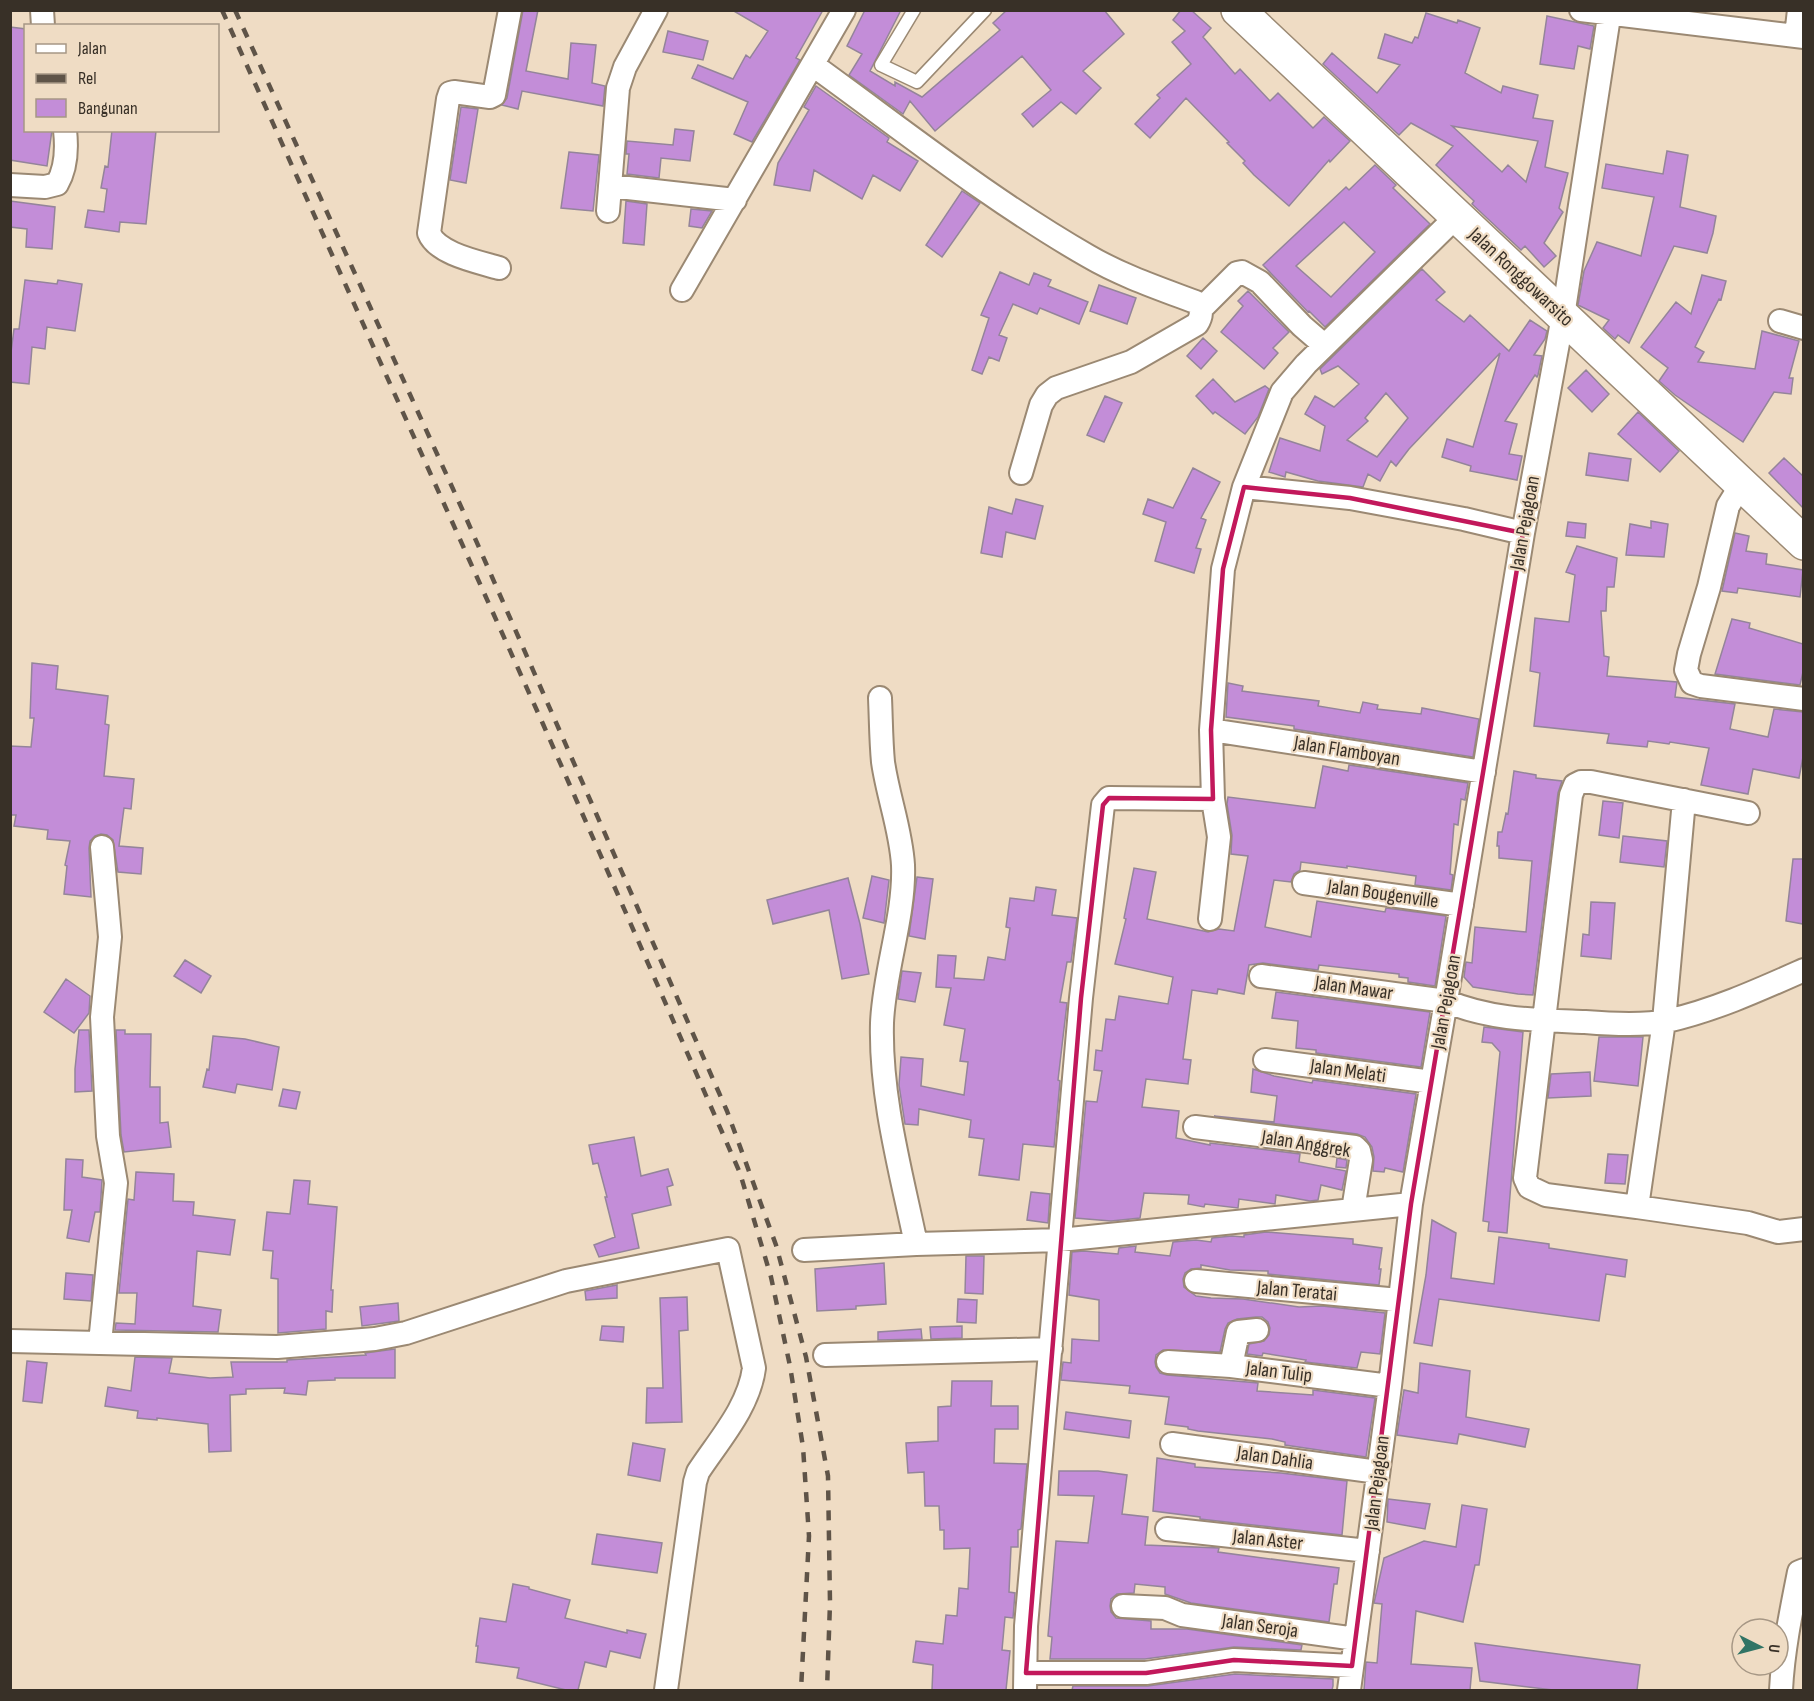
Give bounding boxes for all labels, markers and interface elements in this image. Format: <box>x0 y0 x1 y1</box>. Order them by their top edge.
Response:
legend <box>24 24 219 132</box>
text: Jalan <box>77 38 107 59</box>
text: Rel <box>78 68 97 89</box>
text: Bangunan <box>78 98 138 119</box>
street label: Jalan Ronggowarsito <box>1463 222 1578 332</box>
street label: Jalan Pejagoan <box>1505 474 1545 573</box>
street label: Jalan Flamboyan <box>1291 731 1402 771</box>
street label: Jalan Bougenville <box>1325 874 1440 914</box>
street label: Jalan Pejagoan <box>1426 953 1466 1052</box>
street label: Jalan Mawar <box>1312 970 1395 1005</box>
street label: Jalan Melati <box>1308 1054 1387 1088</box>
street label: Jalan Anggrek <box>1259 1125 1352 1163</box>
street label: Jalan Teratai <box>1255 1275 1338 1306</box>
street label: Jalan Tulip <box>1244 1356 1313 1388</box>
street label: Jalan Pejagoan <box>1359 1434 1395 1533</box>
street label: Jalan Dahlia <box>1234 1441 1315 1475</box>
street label: Jalan Aster <box>1231 1524 1305 1556</box>
street label: Jalan Seroja <box>1219 1609 1300 1643</box>
north arrow <box>1730 1617 1790 1677</box>
text: U <box>1764 1643 1783 1654</box>

